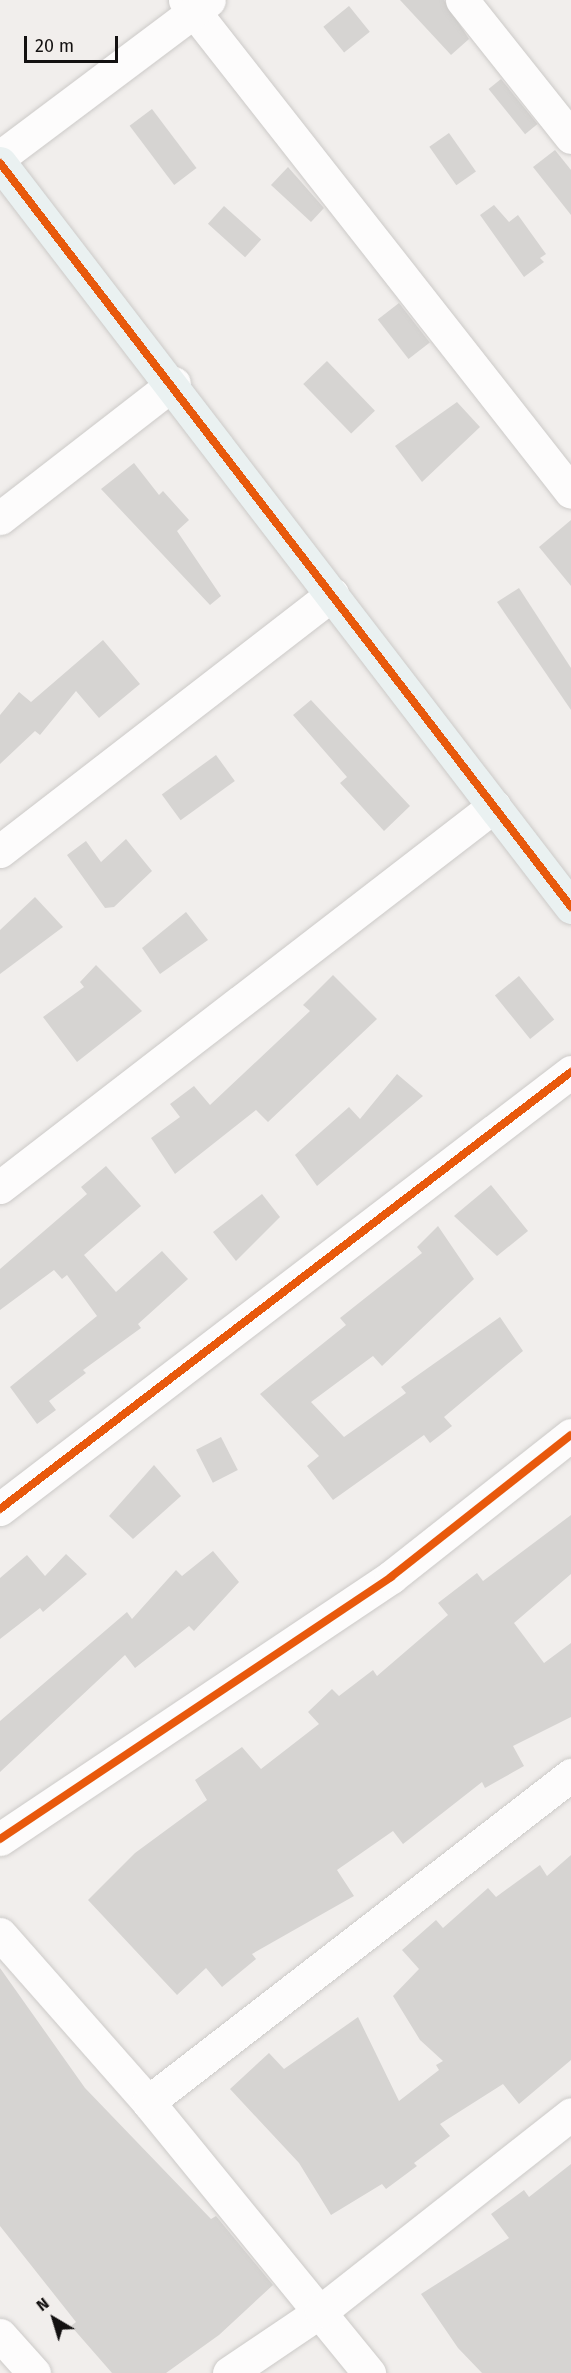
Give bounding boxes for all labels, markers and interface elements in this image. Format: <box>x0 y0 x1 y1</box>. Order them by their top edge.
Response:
scale bar <box>27 24 122 62</box>
text: 20 m <box>35 35 74 57</box>
north arrow <box>24 2289 84 2349</box>
text: N <box>33 2294 53 2315</box>

